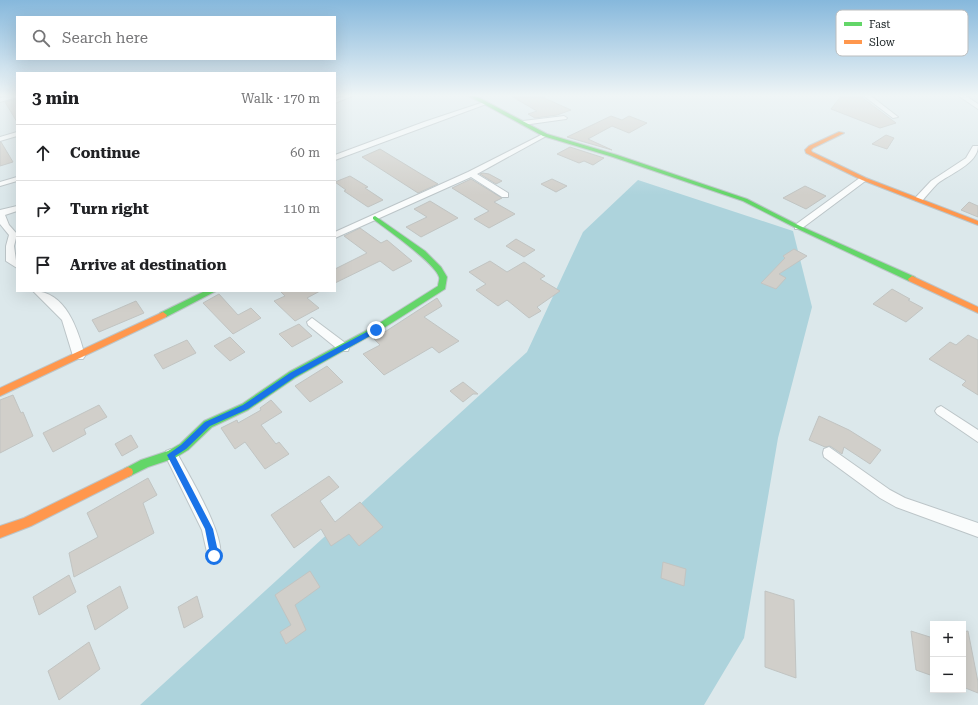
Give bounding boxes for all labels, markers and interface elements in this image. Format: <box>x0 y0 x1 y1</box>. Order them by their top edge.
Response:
legend <box>836 10 968 56</box>
search box <box>16 16 336 60</box>
text: Fast <box>869 18 890 31</box>
icon: search <box>30 27 52 49</box>
text: Search here <box>62 29 148 47</box>
text: Slow <box>869 36 896 49</box>
text: 3 min <box>32 88 79 108</box>
text: Walk · 170 m <box>241 91 320 106</box>
icon: ahead <box>32 142 54 164</box>
text: Continue <box>70 144 140 162</box>
text: 60 m <box>290 145 320 160</box>
icon: right <box>32 198 54 220</box>
text: Turn right <box>70 200 149 218</box>
text: 110 m <box>283 201 320 216</box>
icon: arrive <box>32 254 54 276</box>
text: Arrive at destination <box>70 256 226 274</box>
route end <box>367 321 385 339</box>
route start <box>205 547 223 565</box>
map controls <box>930 621 966 693</box>
button: + <box>930 621 966 657</box>
button: − <box>930 657 966 693</box>

